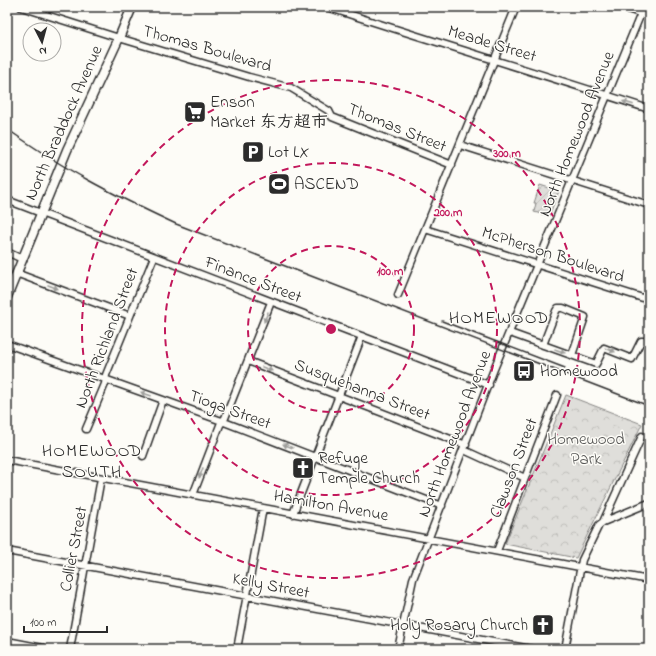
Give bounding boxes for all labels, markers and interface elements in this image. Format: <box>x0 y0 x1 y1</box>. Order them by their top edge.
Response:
street label: Thomas Boulevard <box>140 19 275 79</box>
street label: Meade Street <box>445 19 540 69</box>
north arrow <box>22 22 62 62</box>
street label: North Braddock Avenue <box>21 42 107 204</box>
street label: North Homewood Avenue <box>532 47 622 220</box>
place label: Enson Market 东方超市 <box>210 90 328 135</box>
street label: Thomas Street <box>344 97 451 159</box>
supermarket icon: Enson Market 东方超市 <box>182 99 208 125</box>
one-way arrow <box>622 99 634 105</box>
parking icon: Lot LX <box>240 139 266 165</box>
place label: Lot LX <box>268 140 309 165</box>
text: 300 m <box>492 145 522 163</box>
sports icon: ASCEND <box>266 171 292 197</box>
place label: ASCEND <box>294 172 359 197</box>
text: 200 m <box>433 204 463 222</box>
street label: McPherson Boulevard <box>478 220 628 290</box>
street label: Finance Street <box>200 250 305 310</box>
text: 100 m <box>377 263 404 281</box>
street label: North Richland Street <box>69 264 145 412</box>
one-way arrow <box>47 284 59 290</box>
district label: HOMEWOOD <box>449 306 549 332</box>
one-way arrow <box>262 311 268 323</box>
centre of rings <box>324 322 338 336</box>
street label: North Homewood Avenue <box>412 347 498 521</box>
one-way arrow <box>554 348 566 354</box>
one-way arrow <box>604 348 616 354</box>
street label: Susquehanna Street <box>290 353 434 428</box>
bus stop icon: Homewood <box>511 358 537 384</box>
place label: Homewood <box>540 359 618 384</box>
one-way arrow <box>261 366 273 372</box>
street label: Tioga Street <box>185 384 275 438</box>
one-way arrow <box>140 390 152 396</box>
street label: Clawson Street <box>483 414 545 522</box>
park label: Homewood Park <box>547 427 625 472</box>
district label: HOMEWOOD SOUTH <box>42 439 142 486</box>
one-way arrow <box>282 443 294 449</box>
place label: Refuge Temple Church <box>318 446 420 491</box>
church icon: Refuge Temple Church <box>290 455 316 481</box>
one-way arrow <box>198 467 204 479</box>
street label: Hamilton Avenue <box>272 484 391 528</box>
street label: Collier Street <box>53 504 95 594</box>
street label: Kelly Street <box>230 566 312 607</box>
scale bar <box>24 608 107 634</box>
church icon: Holy Rosary Church <box>530 612 556 638</box>
place label: Holy Rosary Church <box>390 613 528 639</box>
text: 100 m <box>30 614 57 632</box>

